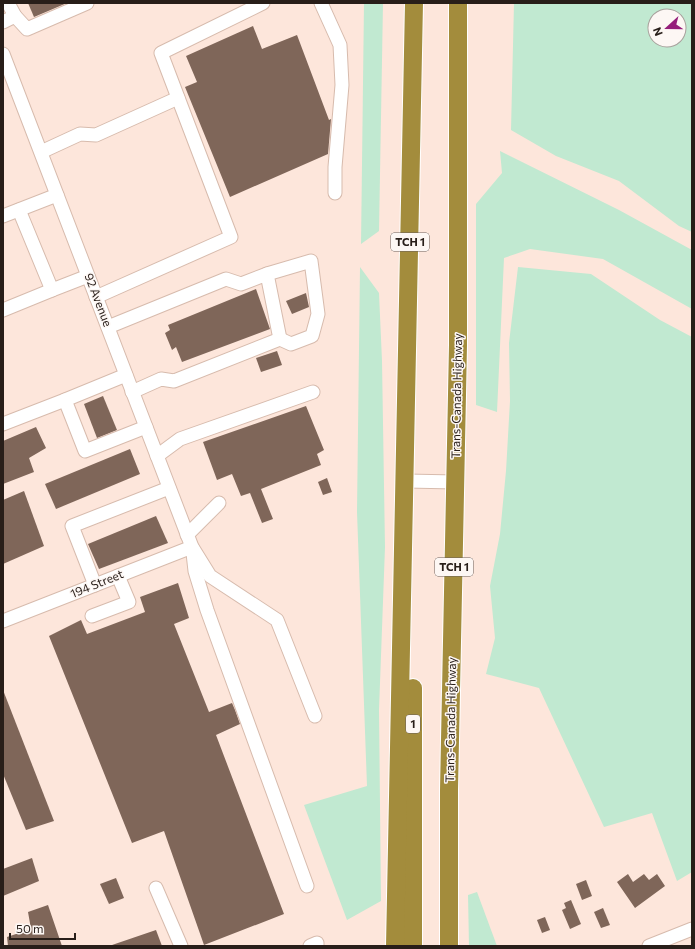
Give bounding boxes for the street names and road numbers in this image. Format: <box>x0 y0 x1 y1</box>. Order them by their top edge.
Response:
road number: TCH 1 <box>391 233 429 251</box>
street label: 92 Avenue <box>82 271 116 328</box>
street label: Trans-Canada Highway <box>448 333 464 459</box>
road number: TCH 1 <box>435 558 473 576</box>
street label: 194 Street <box>68 566 125 600</box>
street label: Trans-Canada Highway <box>442 657 458 783</box>
road number: 1 <box>406 715 420 733</box>

